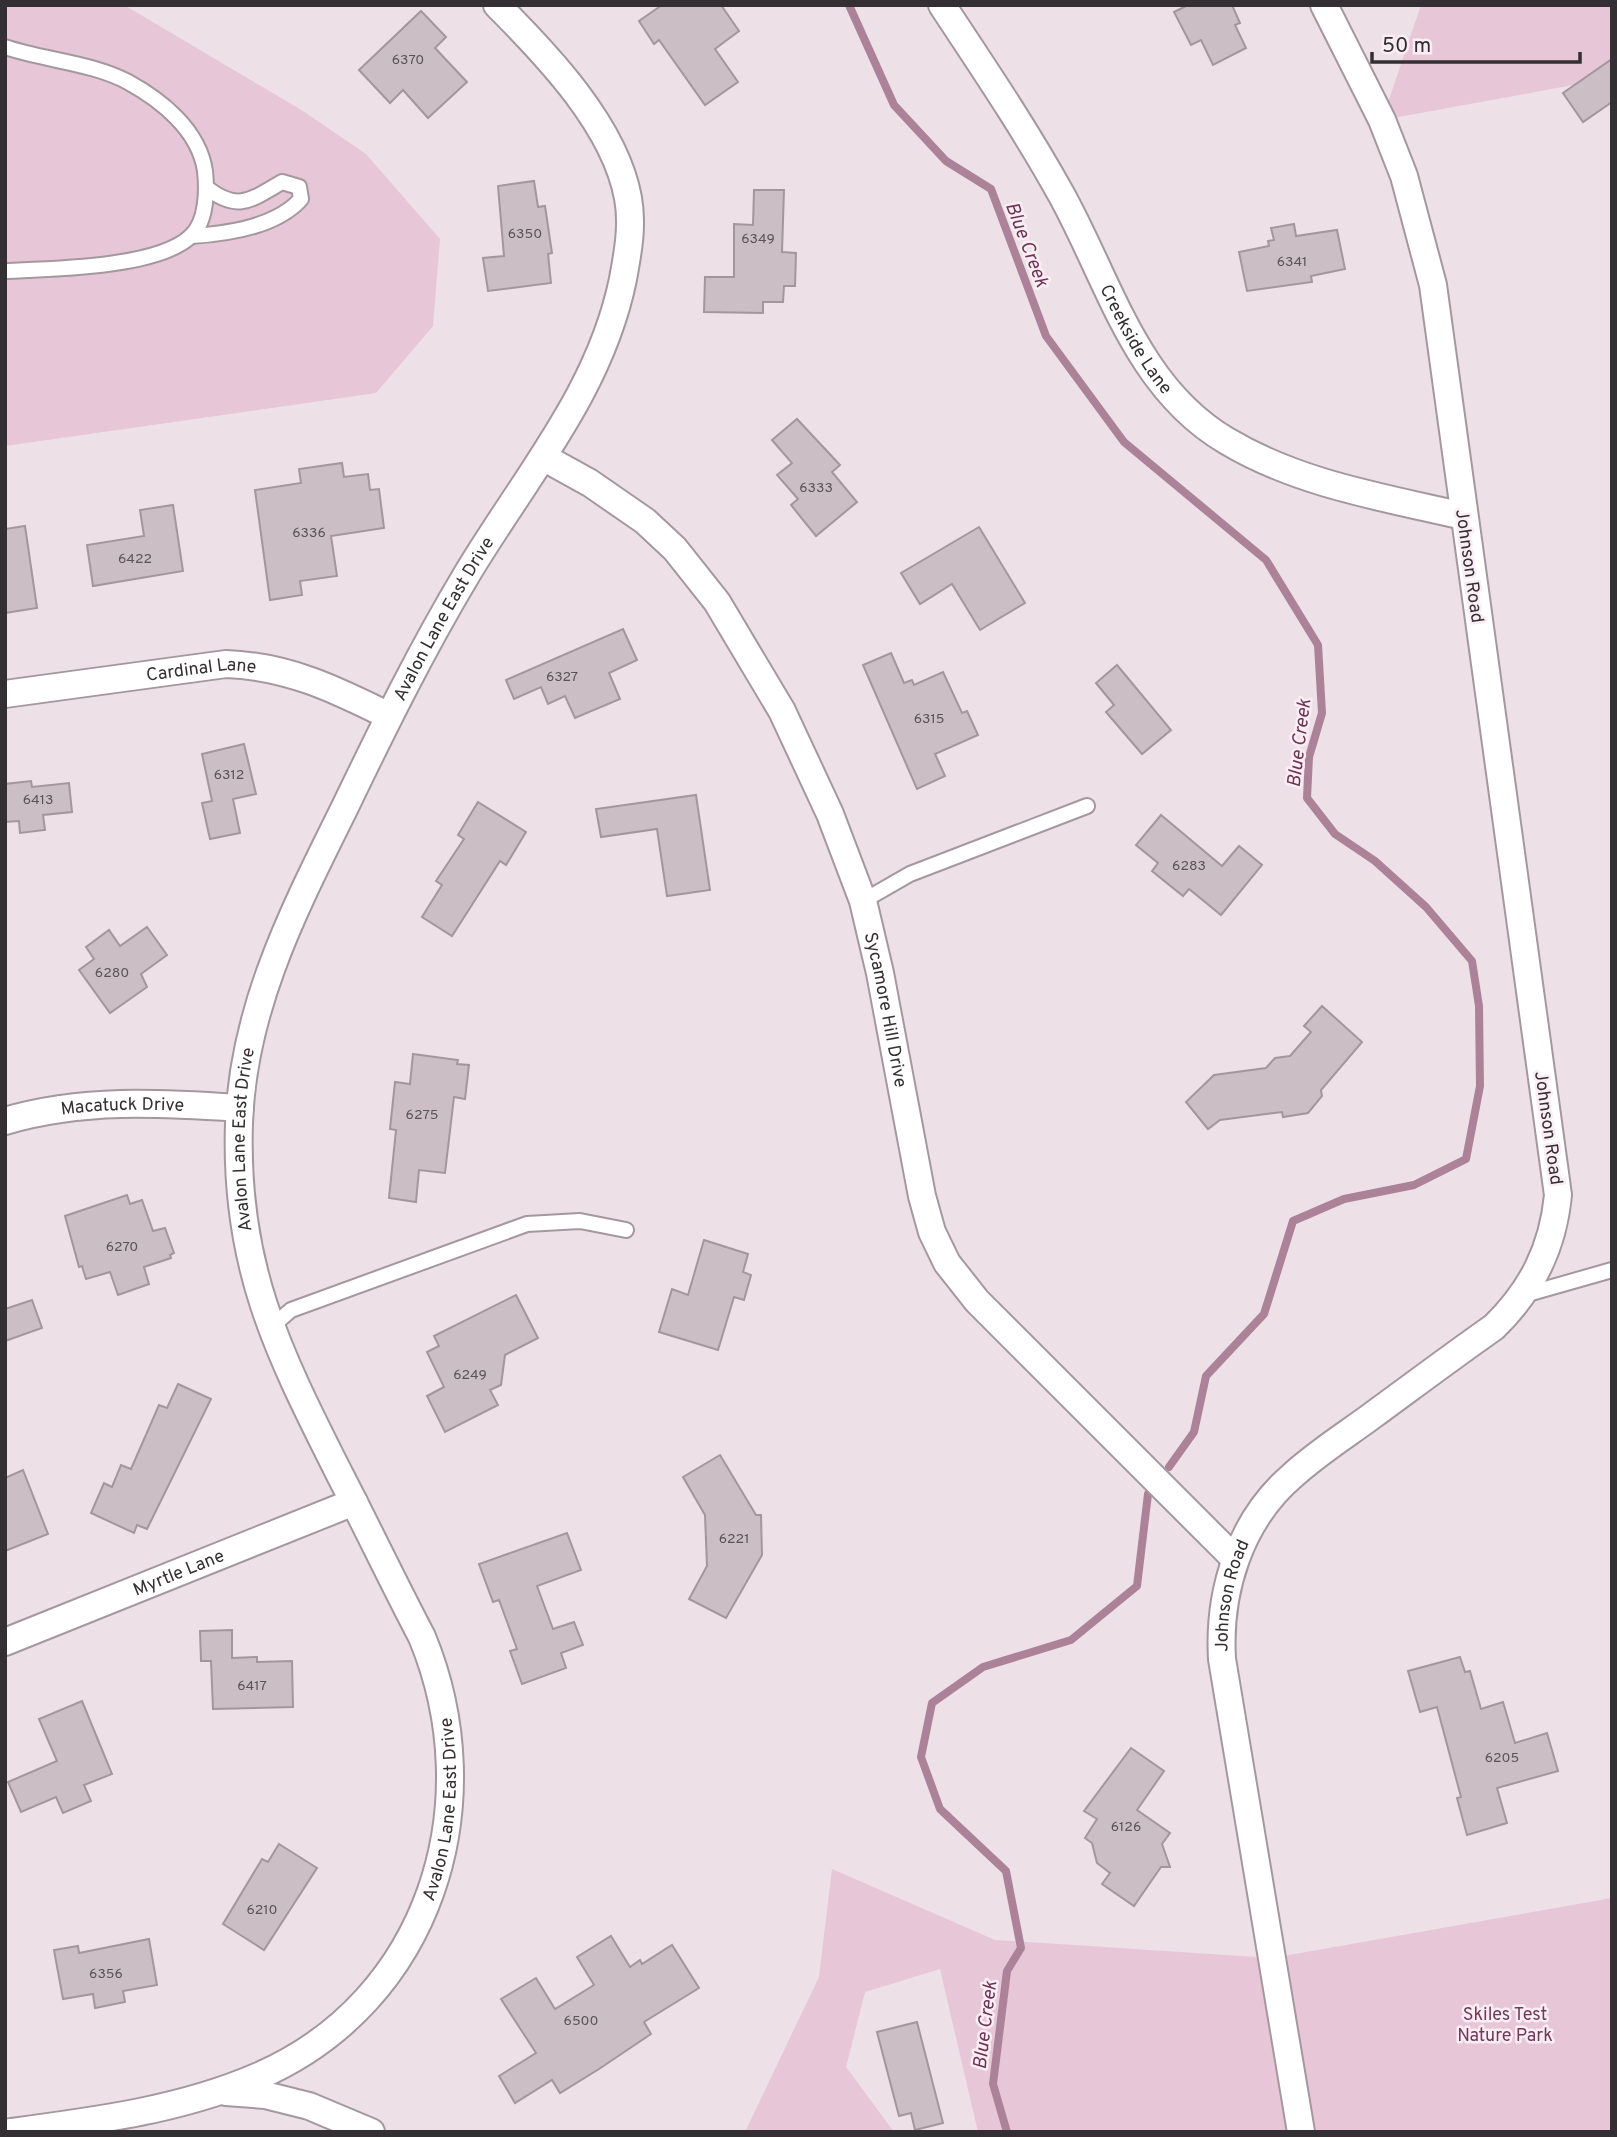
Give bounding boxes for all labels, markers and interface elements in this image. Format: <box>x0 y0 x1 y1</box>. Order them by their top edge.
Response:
scale bar <box>1372 21 1580 65</box>
text: 50 m <box>1382 33 1431 60</box>
house number: 6370 <box>392 52 424 69</box>
water label: Blue Creek <box>999 199 1053 291</box>
house number: 6350 <box>508 226 542 243</box>
house number: 6349 <box>741 231 775 248</box>
house number: 6341 <box>1277 254 1307 271</box>
street label: Creekside Lane <box>1094 281 1177 400</box>
house number: 6333 <box>799 480 833 497</box>
street label: Johnson Road <box>1449 508 1488 625</box>
house number: 6336 <box>292 525 326 542</box>
street label: Avalon Lane East Drive <box>389 533 500 705</box>
house number: 6422 <box>118 551 152 568</box>
street label: Cardinal Lane <box>145 654 258 688</box>
house number: 6327 <box>546 669 578 686</box>
water label: Blue Creek <box>1283 697 1317 789</box>
house number: 6315 <box>914 711 944 728</box>
house number: 6312 <box>214 767 244 784</box>
house number: 6413 <box>23 792 53 809</box>
house number: 6283 <box>1172 858 1206 875</box>
street label: Sycamore Hill Drive <box>858 930 911 1090</box>
house number: 6280 <box>95 965 129 982</box>
street label: Avalon Lane East Drive <box>229 1046 261 1233</box>
street label: Johnson Road <box>1528 1070 1567 1187</box>
street label: Macatuck Drive <box>60 1094 185 1122</box>
house number: 6275 <box>406 1107 438 1124</box>
house number: 6270 <box>106 1239 138 1256</box>
house number: 6249 <box>453 1367 487 1384</box>
house number: 6221 <box>719 1531 749 1548</box>
street label: Johnson Road <box>1211 1536 1256 1652</box>
street label: Myrtle Lane <box>130 1545 228 1602</box>
house number: 6417 <box>237 1678 267 1695</box>
street label: Avalon Lane East Drive <box>418 1716 463 1904</box>
house number: 6205 <box>1485 1750 1519 1767</box>
house number: 6126 <box>1111 1819 1141 1836</box>
house number: 6210 <box>246 1902 278 1919</box>
house number: 6356 <box>89 1966 123 1983</box>
water label: Blue Creek <box>969 1979 1003 2071</box>
park label: Skiles Test Nature Park <box>1457 2004 1553 2048</box>
house number: 6500 <box>564 2013 598 2030</box>

